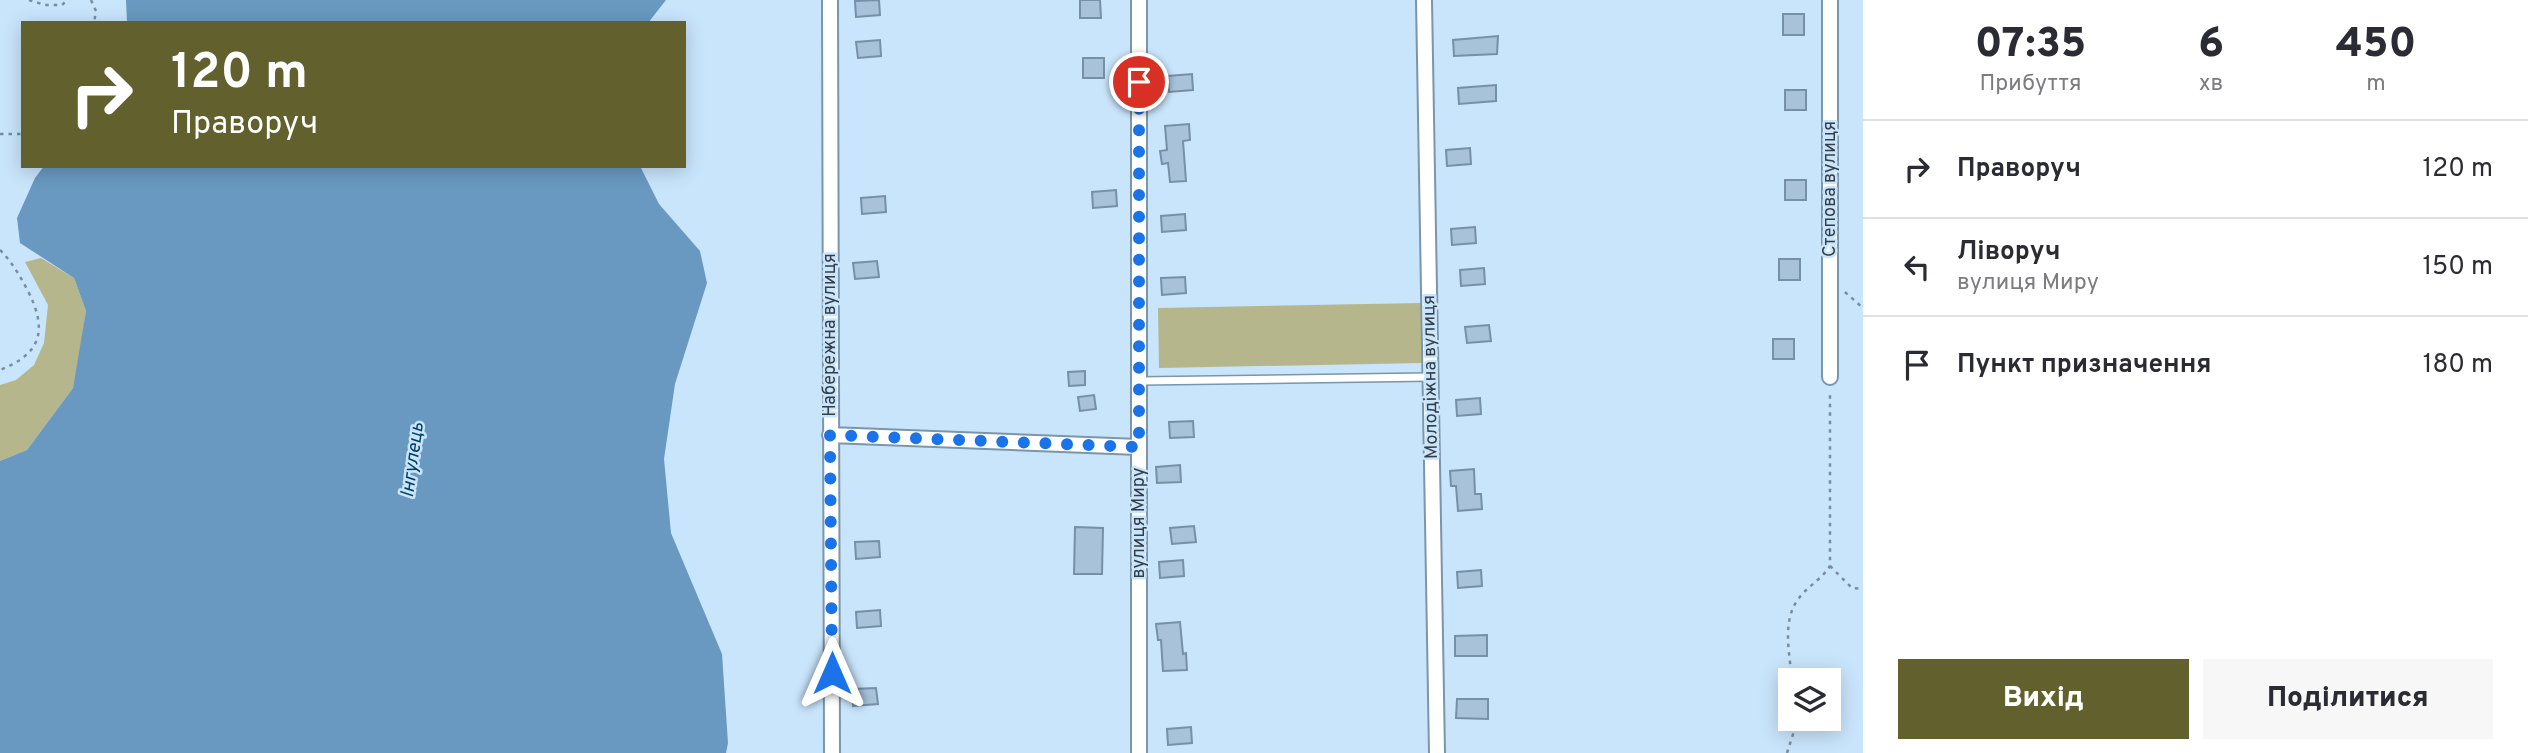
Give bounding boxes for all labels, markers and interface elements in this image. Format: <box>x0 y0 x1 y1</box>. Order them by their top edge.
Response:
text: 07:35 <box>1975 19 2086 72</box>
text: 6 <box>2198 19 2224 72</box>
text: 450 <box>2336 19 2416 72</box>
text: 120 m <box>171 44 308 106</box>
icon: right <box>56 49 147 140</box>
pin <box>1109 52 1169 112</box>
icon: arrive <box>1120 63 1158 101</box>
text: Прибуття <box>1979 70 2082 99</box>
text: хв <box>2199 70 2223 99</box>
text: m <box>2366 70 2386 99</box>
text: Праворуч <box>171 105 318 145</box>
street label: Степова вулиця <box>1819 121 1842 257</box>
icon: right <box>1898 150 1936 188</box>
text: Праворуч <box>1957 153 2081 186</box>
text: 120 m <box>2423 153 2493 186</box>
text: Ліворуч <box>1957 236 2060 269</box>
icon: left <box>1898 248 1936 286</box>
text: 150 m <box>2422 251 2493 284</box>
street label: Набережна вулиця <box>819 253 842 417</box>
text: вулиця Миру <box>1957 269 2099 298</box>
street label: Молодіжна вулиця <box>1418 295 1444 459</box>
icon: arrive <box>1898 346 1936 384</box>
text: Пункт призначення <box>1957 349 2211 382</box>
text: 180 m <box>2423 349 2493 382</box>
water label: Інгулець <box>396 421 430 499</box>
street label: вулиця Миру <box>1128 468 1151 579</box>
position arrow <box>795 636 869 710</box>
button: Вихід <box>1898 659 2189 739</box>
button: Поділитися <box>2203 659 2493 739</box>
map controls <box>1778 668 1841 731</box>
button: layers <box>1778 668 1841 731</box>

